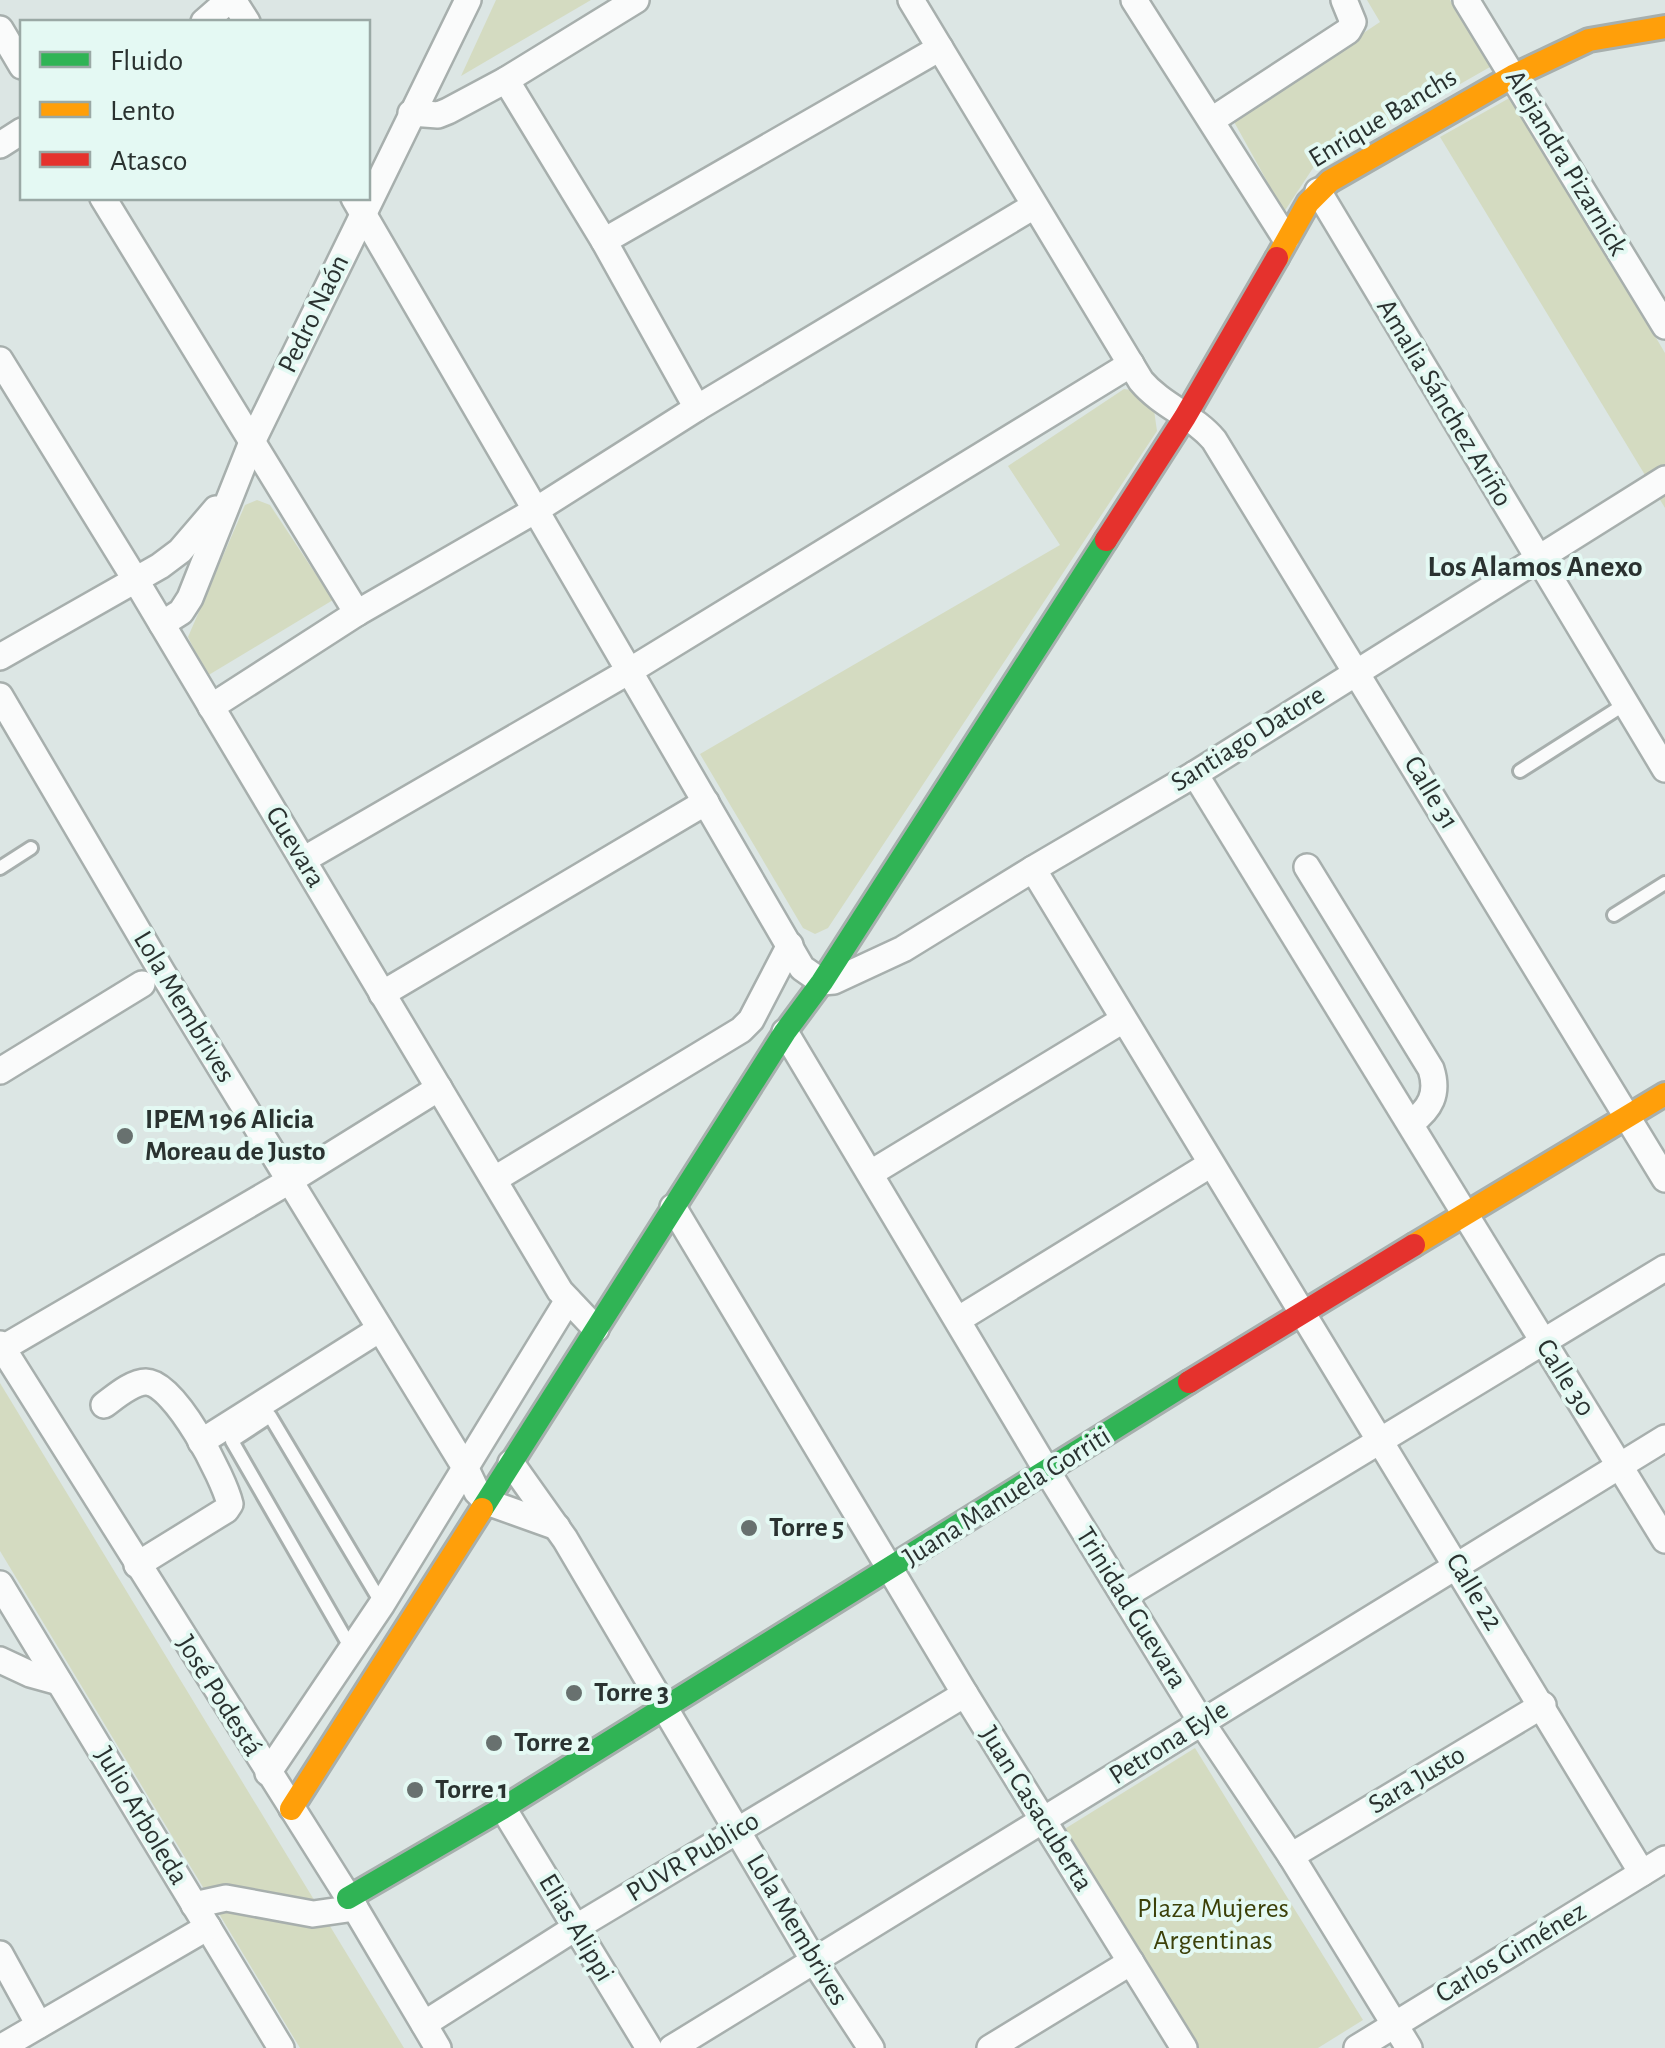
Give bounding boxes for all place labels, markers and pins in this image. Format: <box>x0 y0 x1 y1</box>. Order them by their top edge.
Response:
place label: IPEM 196 Alicia Moreau de Justo <box>145 1106 326 1166</box>
marker: IPEM 196 Alicia Moreau de Justo <box>114 1125 136 1147</box>
place label: Torre 5 <box>769 1514 844 1542</box>
marker: Torre 5 <box>738 1517 760 1539</box>
place label: Torre 3 <box>594 1679 669 1707</box>
marker: Torre 3 <box>563 1682 585 1704</box>
place label: Torre 2 <box>514 1729 590 1757</box>
marker: Torre 2 <box>483 1732 505 1754</box>
place label: Torre 1 <box>435 1776 508 1804</box>
marker: Torre 1 <box>404 1779 426 1801</box>

